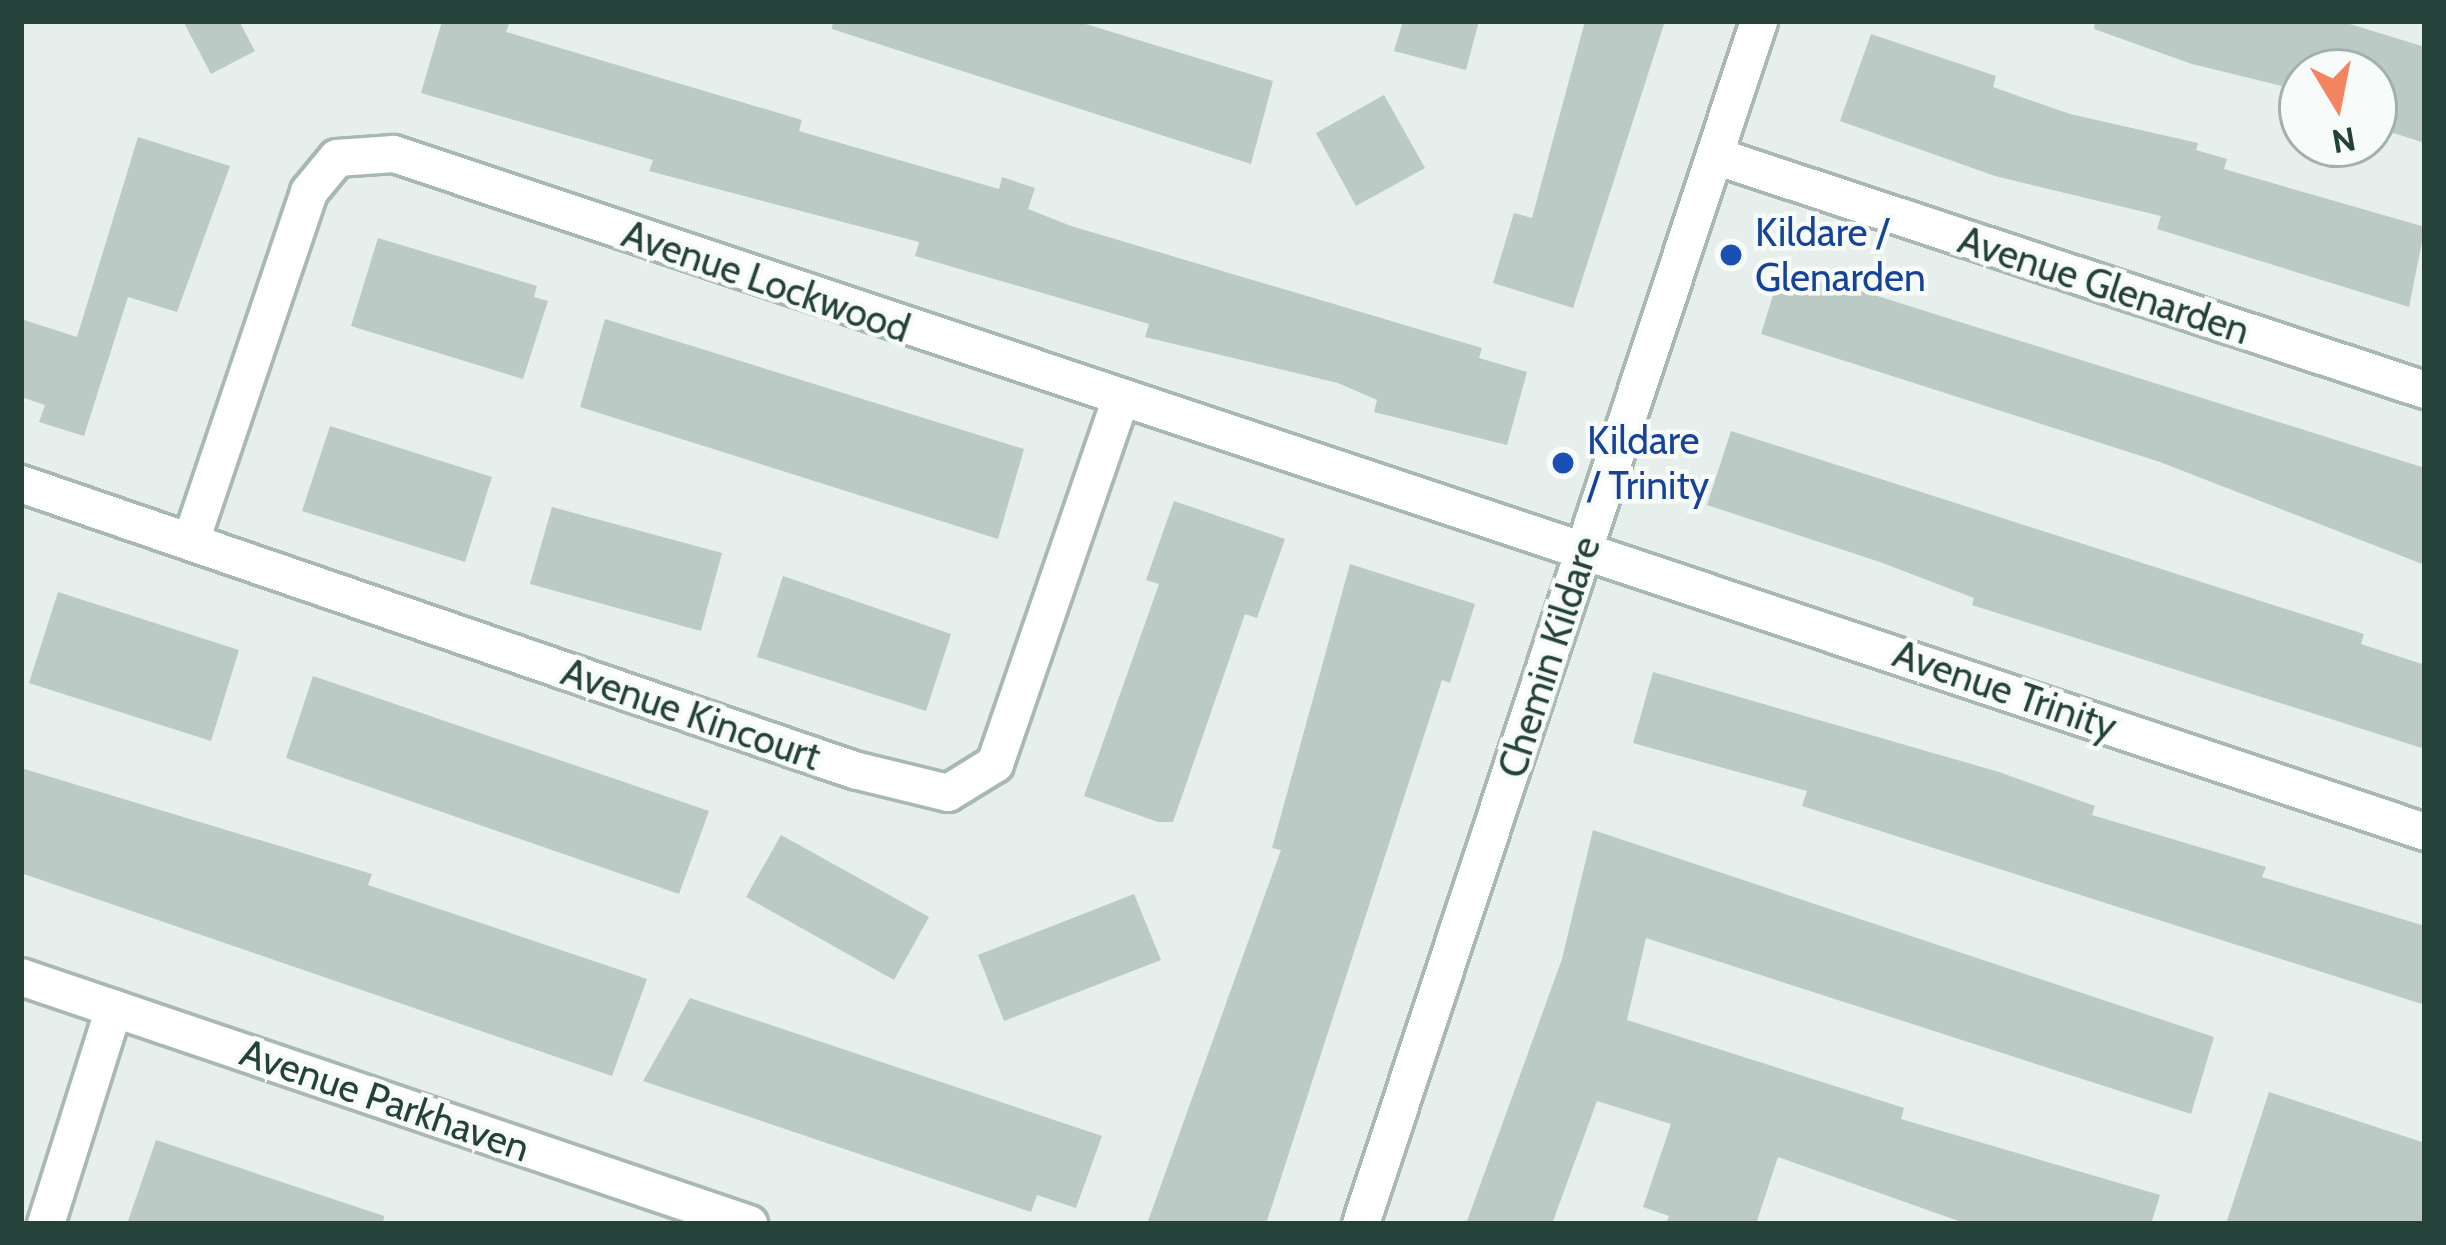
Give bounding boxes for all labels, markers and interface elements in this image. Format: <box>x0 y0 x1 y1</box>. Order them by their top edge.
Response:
north arrow <box>2278 48 2398 168</box>
text: N <box>2329 119 2359 162</box>
street label: Avenue Lockwood <box>616 210 916 352</box>
place label: Kildare / Glenarden <box>1755 210 1926 301</box>
street label: Avenue Glenarden <box>1953 216 2255 354</box>
marker: Kildare / Glenarden <box>1718 242 1744 268</box>
place label: Kildare / Trinity <box>1587 418 1709 509</box>
marker: Kildare / Trinity <box>1550 450 1576 476</box>
street label: Chemin Kildare <box>1488 531 1610 783</box>
street label: Avenue Trinity <box>1887 630 2123 750</box>
street label: Avenue Kincourt <box>556 648 826 780</box>
street label: Avenue Parkhaven <box>234 1029 536 1171</box>

